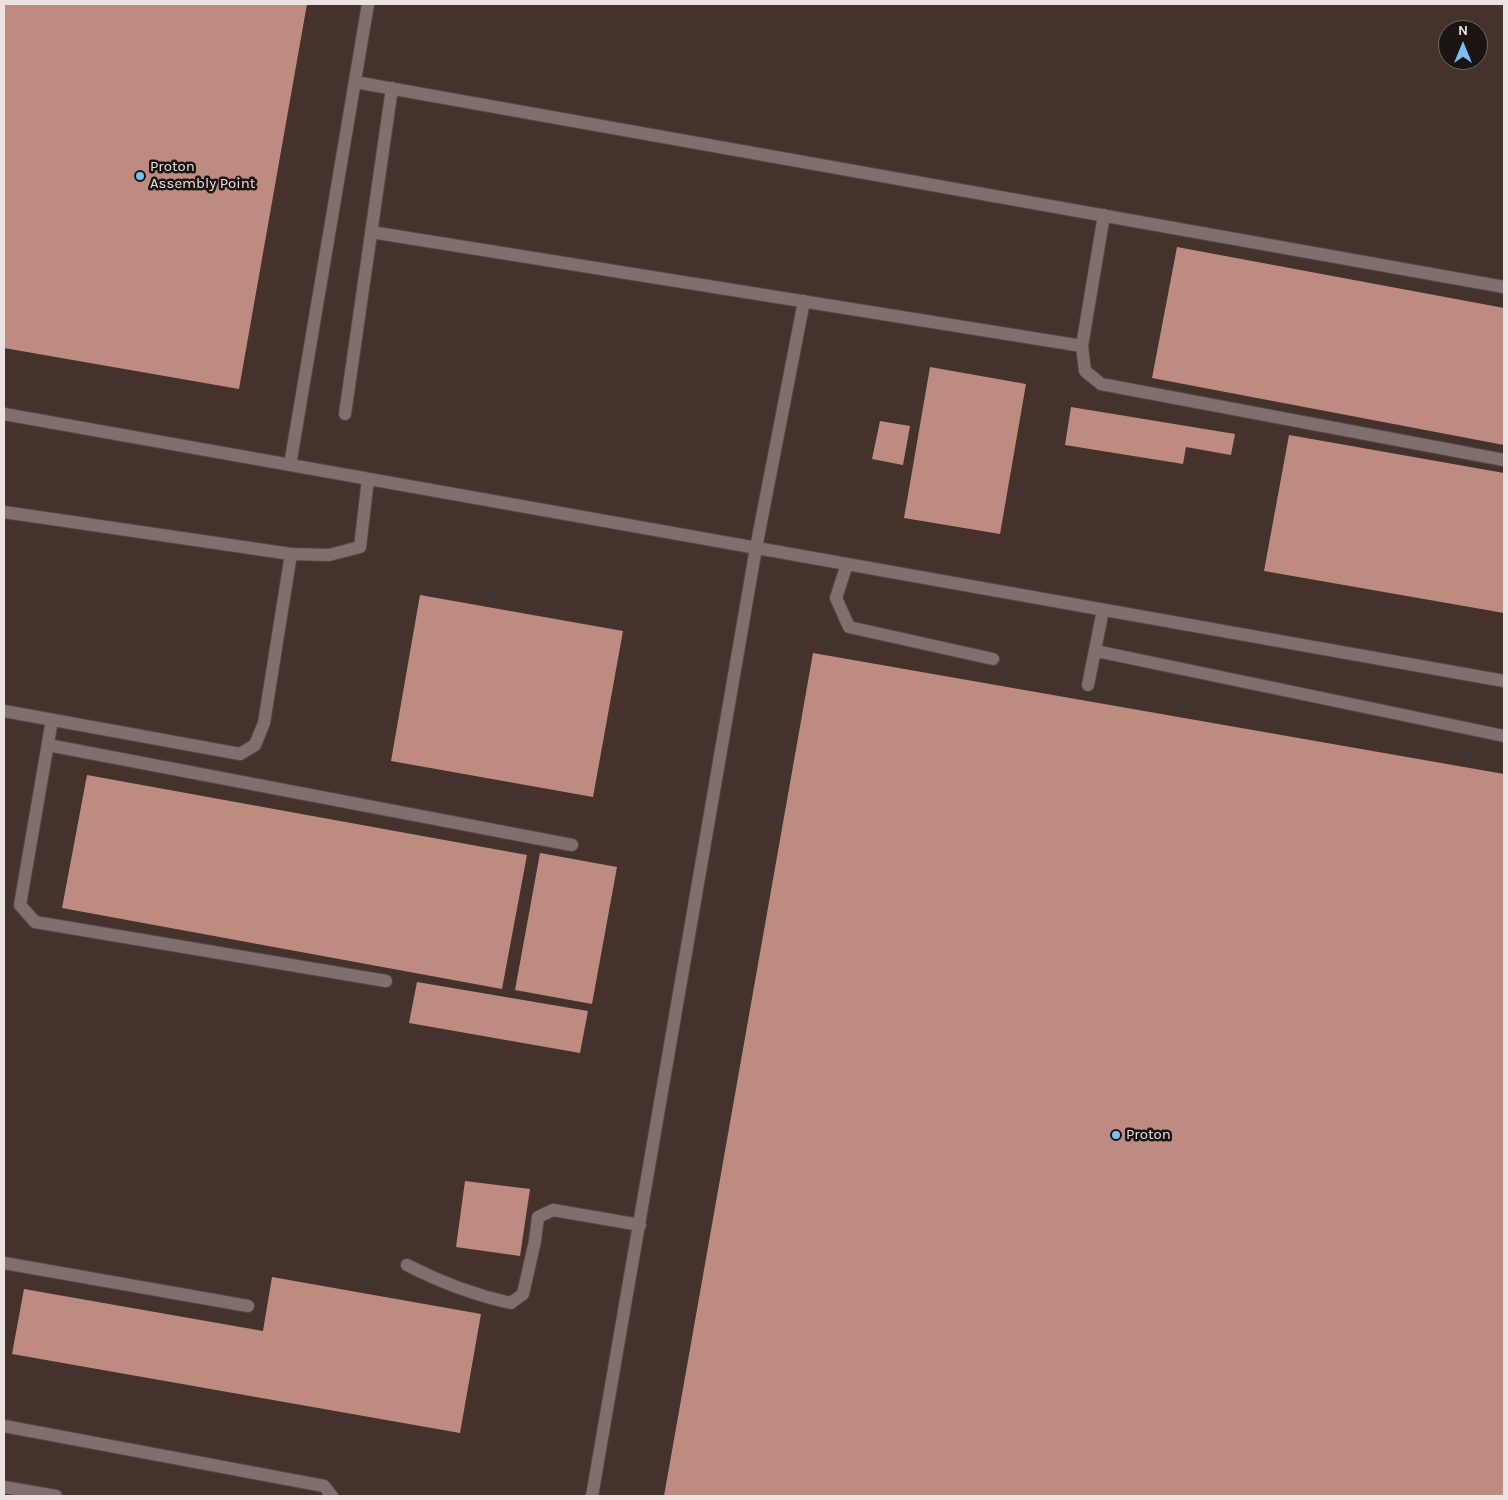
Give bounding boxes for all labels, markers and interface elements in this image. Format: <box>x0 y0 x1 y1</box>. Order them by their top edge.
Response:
north arrow <box>1438 20 1488 70</box>
text: N <box>1458 22 1468 39</box>
place label: Proton Assembly Point <box>150 158 255 193</box>
marker: Proton Assembly Point <box>134 170 146 182</box>
place label: Proton <box>1126 1126 1171 1144</box>
marker: Proton <box>1110 1129 1122 1141</box>

